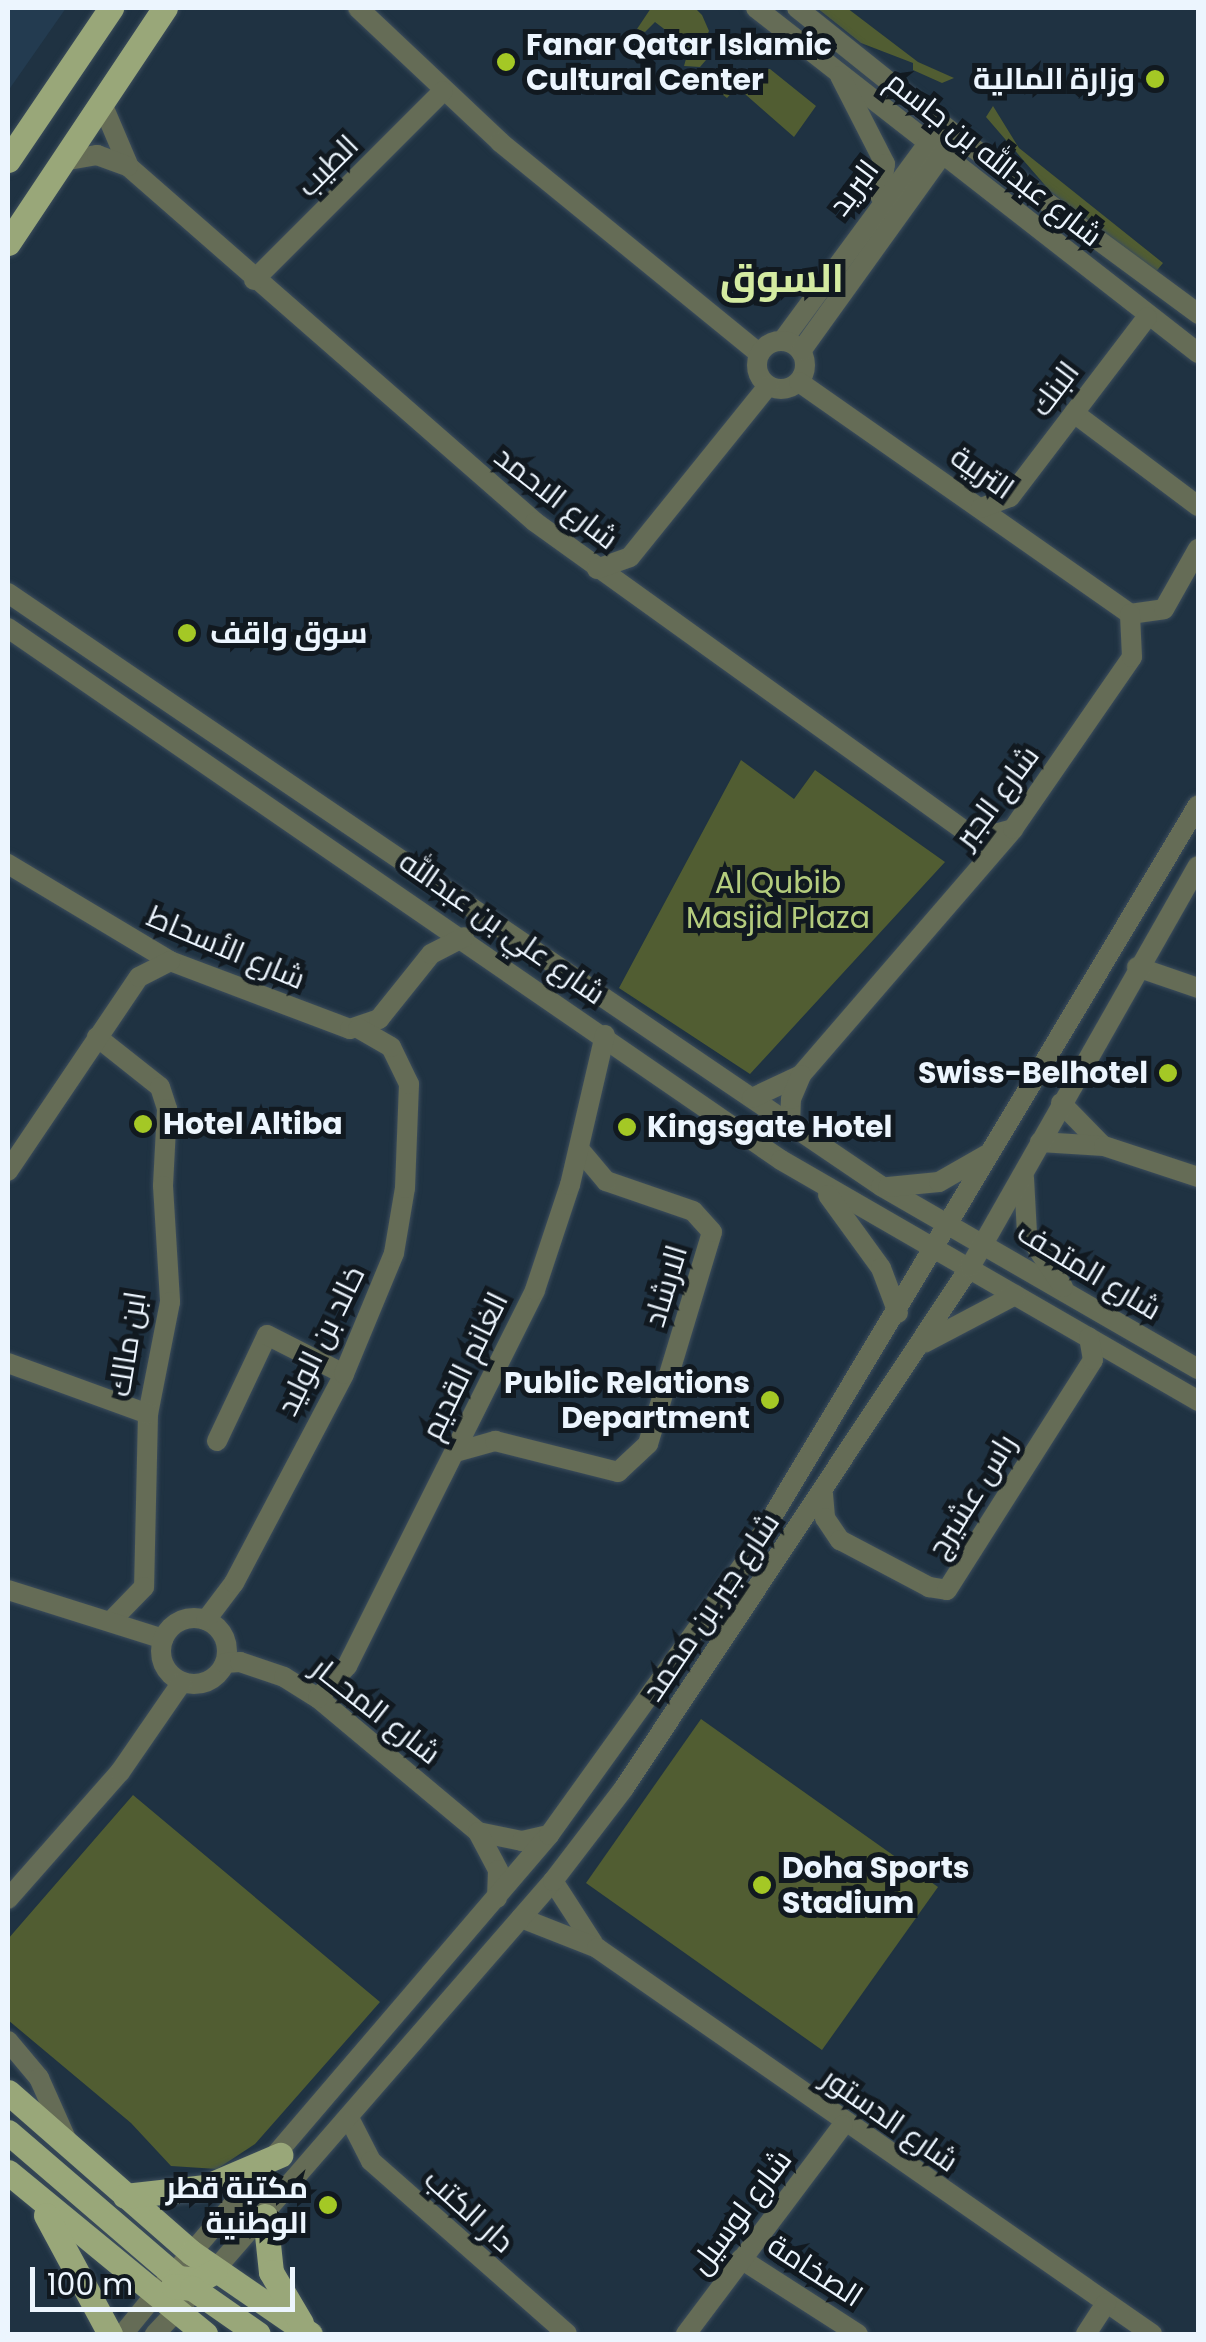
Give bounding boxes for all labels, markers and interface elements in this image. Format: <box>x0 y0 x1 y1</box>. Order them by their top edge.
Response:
place label: Fanar Qatar Islamic Cultural Center <box>526 27 832 98</box>
marker: Fanar Qatar Islamic Cultural Center <box>495 51 517 73</box>
place label: وزارة المالية <box>973 61 1135 97</box>
street label: شارع عبدالله بن جاسم <box>879 64 1109 254</box>
marker: وزارة المالية <box>1144 68 1166 90</box>
street label: الطيب <box>290 128 366 204</box>
street label: البريد <box>821 153 887 223</box>
district label: السوق <box>720 254 844 302</box>
street label: البنك <box>1023 355 1087 423</box>
street label: شارع الاحمد <box>487 439 625 557</box>
street label: التربية <box>944 439 1020 507</box>
place label: سوق واقف <box>210 615 368 651</box>
marker: سوق واقف <box>174 620 200 646</box>
street label: شارع الجبر <box>947 739 1047 855</box>
street label: شارع علي بن عبدالله <box>392 844 612 1012</box>
park label: Al Qubib Masjid Plaza <box>686 865 870 936</box>
street label: شارع الأسحاط <box>142 899 310 997</box>
place label: Swiss-Belhotel <box>918 1055 1148 1091</box>
marker: Swiss-Belhotel <box>1157 1062 1179 1084</box>
place label: Hotel Altiba <box>163 1106 343 1142</box>
place label: Kingsgate Hotel <box>647 1109 892 1145</box>
marker: Hotel Altiba <box>132 1113 154 1135</box>
marker: Kingsgate Hotel <box>616 1116 638 1138</box>
street label: شارع المتحف <box>1011 1214 1167 1328</box>
street label: الارشاد <box>637 1241 695 1331</box>
street label: خالد بن الوليد <box>269 1260 373 1422</box>
street label: الغانم القديم <box>414 1286 516 1446</box>
street label: ابن مالك <box>102 1289 154 1399</box>
place label: Public Relations Department <box>504 1365 750 1436</box>
marker: Public Relations Department <box>759 1389 781 1411</box>
street label: راس عشيرج <box>920 1427 1024 1565</box>
street label: شارع جبر بن محمد <box>635 1506 787 1708</box>
street label: شارع المحــار <box>305 1650 447 1772</box>
place label: Doha Sports Stadium <box>782 1850 970 1920</box>
marker: Doha Sports Stadium <box>751 1874 773 1896</box>
street label: شارع الدستور <box>815 2060 965 2180</box>
street label: شارع لوسيل <box>683 2143 799 2281</box>
street label: دار الكتب <box>417 2162 521 2260</box>
place label: مكتبة قطر الوطنية <box>166 2170 308 2240</box>
marker: مكتبة قطر الوطنية <box>317 2194 339 2216</box>
street label: الصخامة <box>761 2227 869 2315</box>
scale bar <box>35 2247 300 2309</box>
text: 100 m <box>47 2263 133 2306</box>

